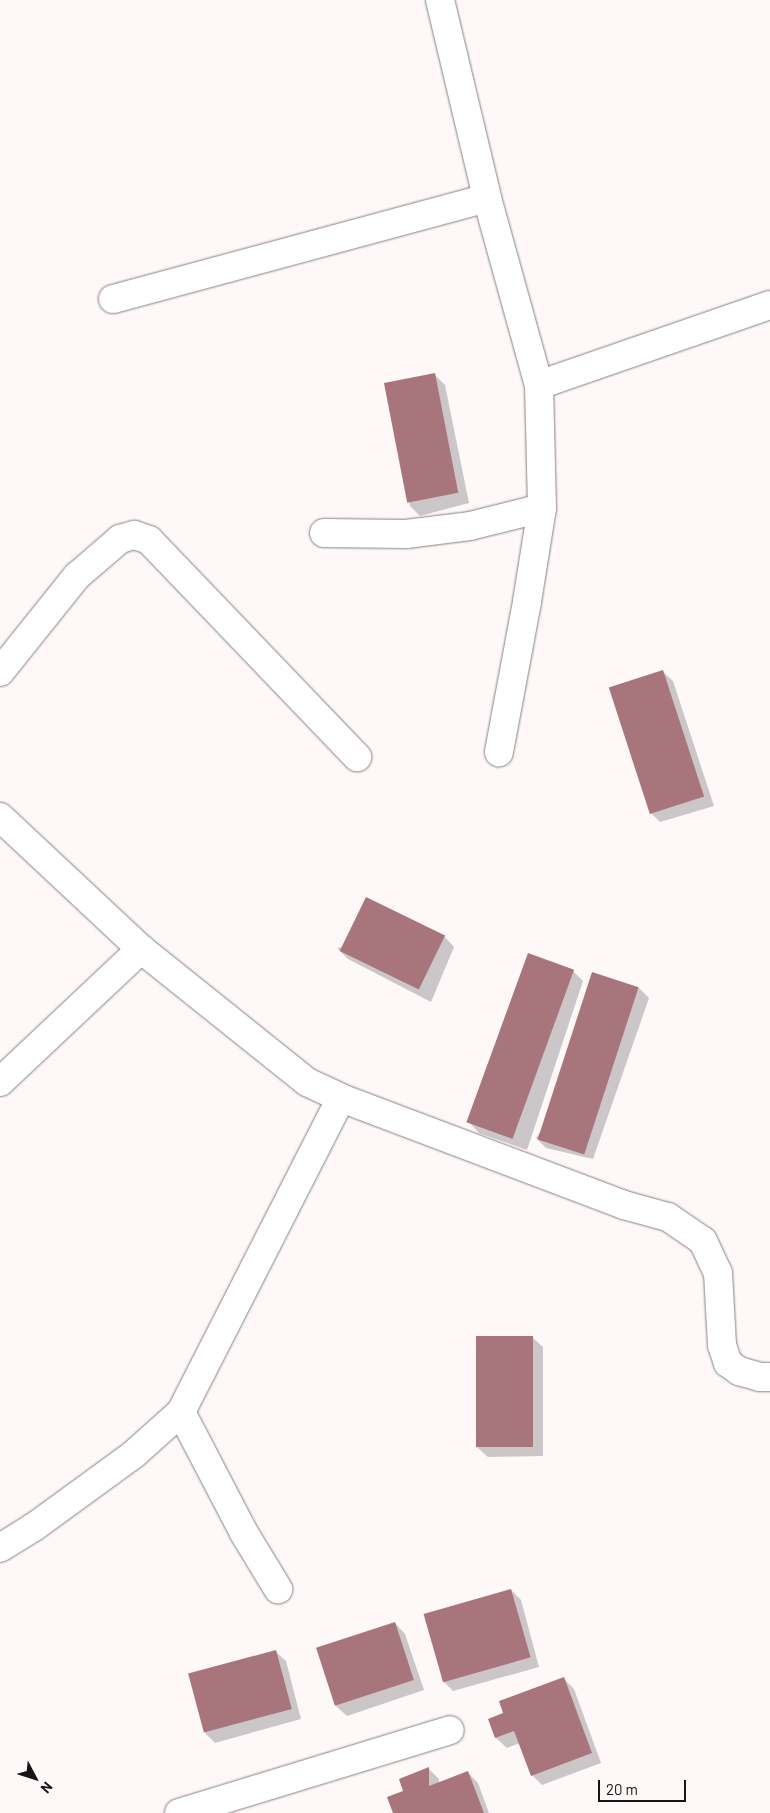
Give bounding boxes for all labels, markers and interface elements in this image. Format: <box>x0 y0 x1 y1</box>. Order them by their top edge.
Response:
north arrow <box>10 1753 60 1803</box>
scale bar <box>600 1770 688 1802</box>
text: N <box>37 1779 56 1797</box>
text: 20 m <box>606 1780 638 1798</box>

